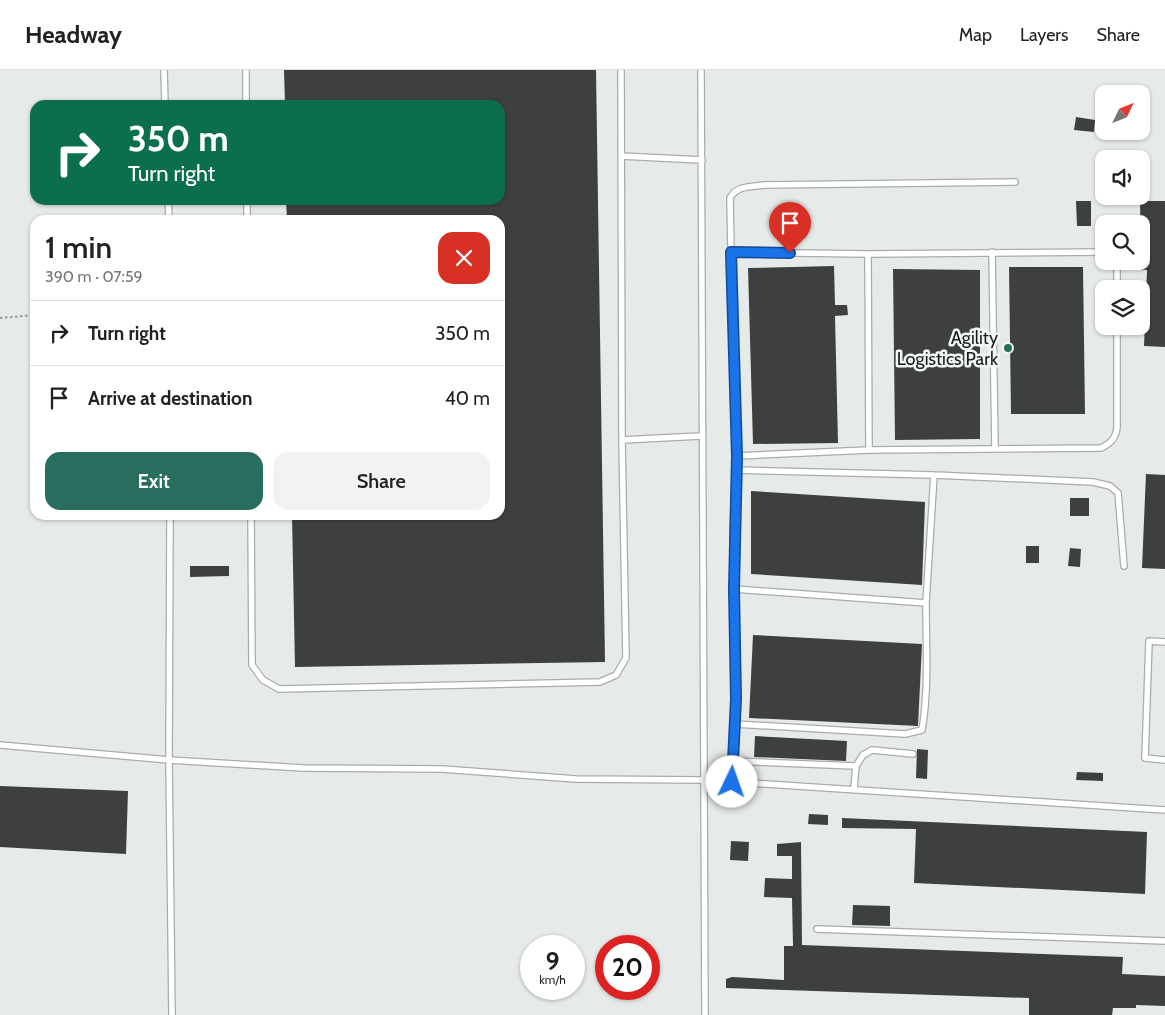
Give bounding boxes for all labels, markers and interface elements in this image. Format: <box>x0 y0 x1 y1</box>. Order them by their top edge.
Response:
text: Headway <box>25 20 122 49</box>
text: Map <box>959 24 992 46</box>
text: Layers <box>1020 24 1069 46</box>
text: Share <box>1097 24 1140 46</box>
north arrow <box>1095 85 1150 140</box>
map controls <box>1095 85 1150 335</box>
text: 350 m <box>128 117 229 160</box>
icon: right <box>45 120 110 185</box>
button: sound <box>1095 150 1150 205</box>
text: Turn right <box>128 160 215 187</box>
pin <box>769 202 811 253</box>
icon: arrive <box>776 209 804 237</box>
button: search <box>1095 215 1150 270</box>
text: 1 min <box>45 229 112 266</box>
button: close <box>438 232 490 284</box>
text: 390 m · 07:59 <box>45 267 143 286</box>
button: layers <box>1095 280 1150 335</box>
icon: right <box>45 319 73 347</box>
text: Turn right <box>88 322 166 345</box>
text: 350 m <box>435 322 490 345</box>
place label: Agility Logistics Park <box>897 327 999 370</box>
marker: Agility Logistics Park <box>1002 342 1014 354</box>
icon: arrive <box>45 384 73 412</box>
text: Arrive at destination <box>88 387 252 410</box>
text: 40 m <box>445 387 490 410</box>
button: Exit <box>45 452 263 510</box>
button: Share <box>273 452 490 510</box>
position arrow <box>705 755 757 807</box>
speed limit sign: 20 <box>595 935 660 1000</box>
text: 9 <box>545 946 560 976</box>
text: km/h <box>539 972 566 987</box>

